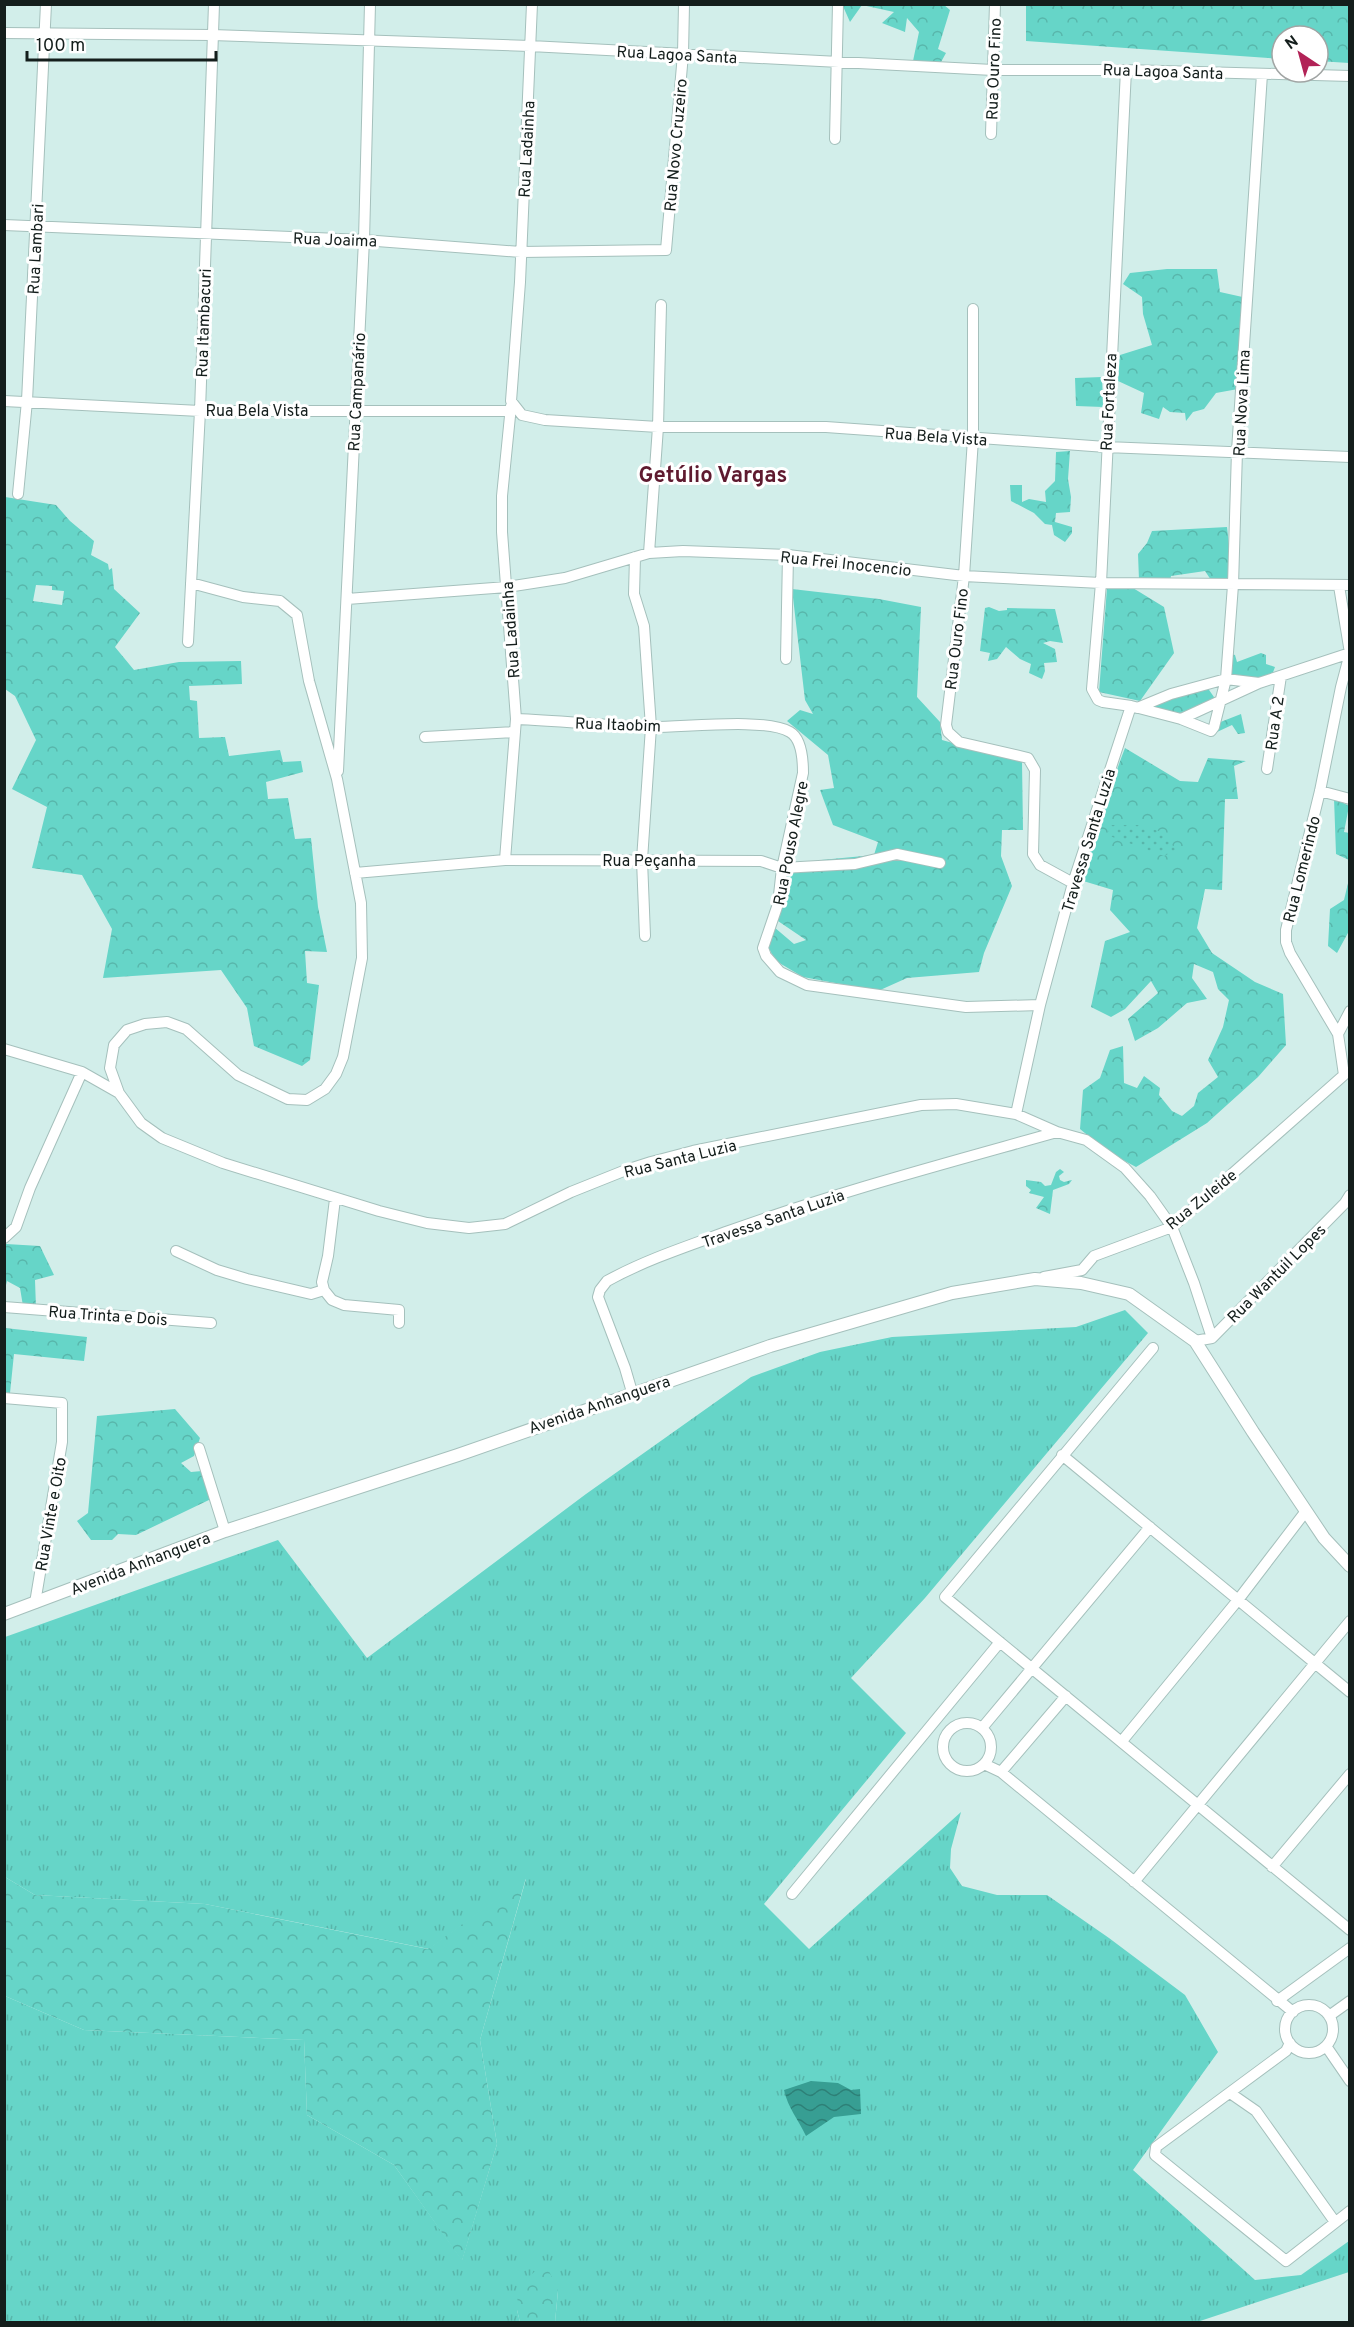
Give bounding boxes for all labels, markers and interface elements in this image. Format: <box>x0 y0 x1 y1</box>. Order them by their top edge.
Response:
street label: Rua Ouro Fino <box>983 18 1007 121</box>
scale bar <box>27 24 216 62</box>
north arrow <box>1270 24 1330 84</box>
text: N <box>1282 32 1303 55</box>
text: 100 m <box>36 35 85 58</box>
street label: Rua Lagoa Santa <box>616 43 738 69</box>
street label: Rua Lagoa Santa <box>1102 61 1224 85</box>
street label: Rua Novo Cruzeiro <box>661 78 693 213</box>
street label: Rua Ladainha <box>515 100 541 198</box>
street label: Rua Lambari <box>25 203 49 295</box>
street label: Rua Joaima <box>293 230 377 252</box>
street label: Rua Itambacuri <box>193 268 217 378</box>
street label: Rua Campanário <box>345 332 371 452</box>
street label: Rua Nova Lima <box>1230 349 1256 457</box>
street label: Rua Fortaleza <box>1097 353 1123 452</box>
street label: Rua Bela Vista <box>206 402 308 422</box>
street label: Rua Bela Vista <box>884 424 988 452</box>
district label: Getúlio Vargas <box>639 463 787 490</box>
street label: Rua Frei Inocencio <box>779 548 912 582</box>
street label: Rua Ladainha <box>499 581 525 679</box>
street label: Rua Ouro Fino <box>942 587 974 691</box>
street label: Rua A 2 <box>1262 695 1290 752</box>
street label: Rua Itaobim <box>574 714 661 737</box>
street label: Travessa Santa Luzia <box>1059 766 1121 915</box>
street label: Rua Pouso Alegre <box>770 779 814 907</box>
street label: Rua Lomerindo <box>1280 814 1326 925</box>
street label: Rua Peçanha <box>602 852 696 872</box>
street label: Rua Santa Luzia <box>622 1136 739 1184</box>
street label: Rua Zuleide <box>1163 1166 1242 1235</box>
street label: Travessa Santa Luzia <box>700 1186 848 1254</box>
street label: Rua Wantuil Lopes <box>1224 1221 1331 1328</box>
street label: Rua Trinta e Dois <box>47 1303 168 1331</box>
street label: Avenida Anhanguera <box>526 1372 673 1440</box>
street label: Rua Vinte e Oito <box>32 1456 72 1573</box>
street label: Avenida Anhanguera <box>68 1529 214 1601</box>

